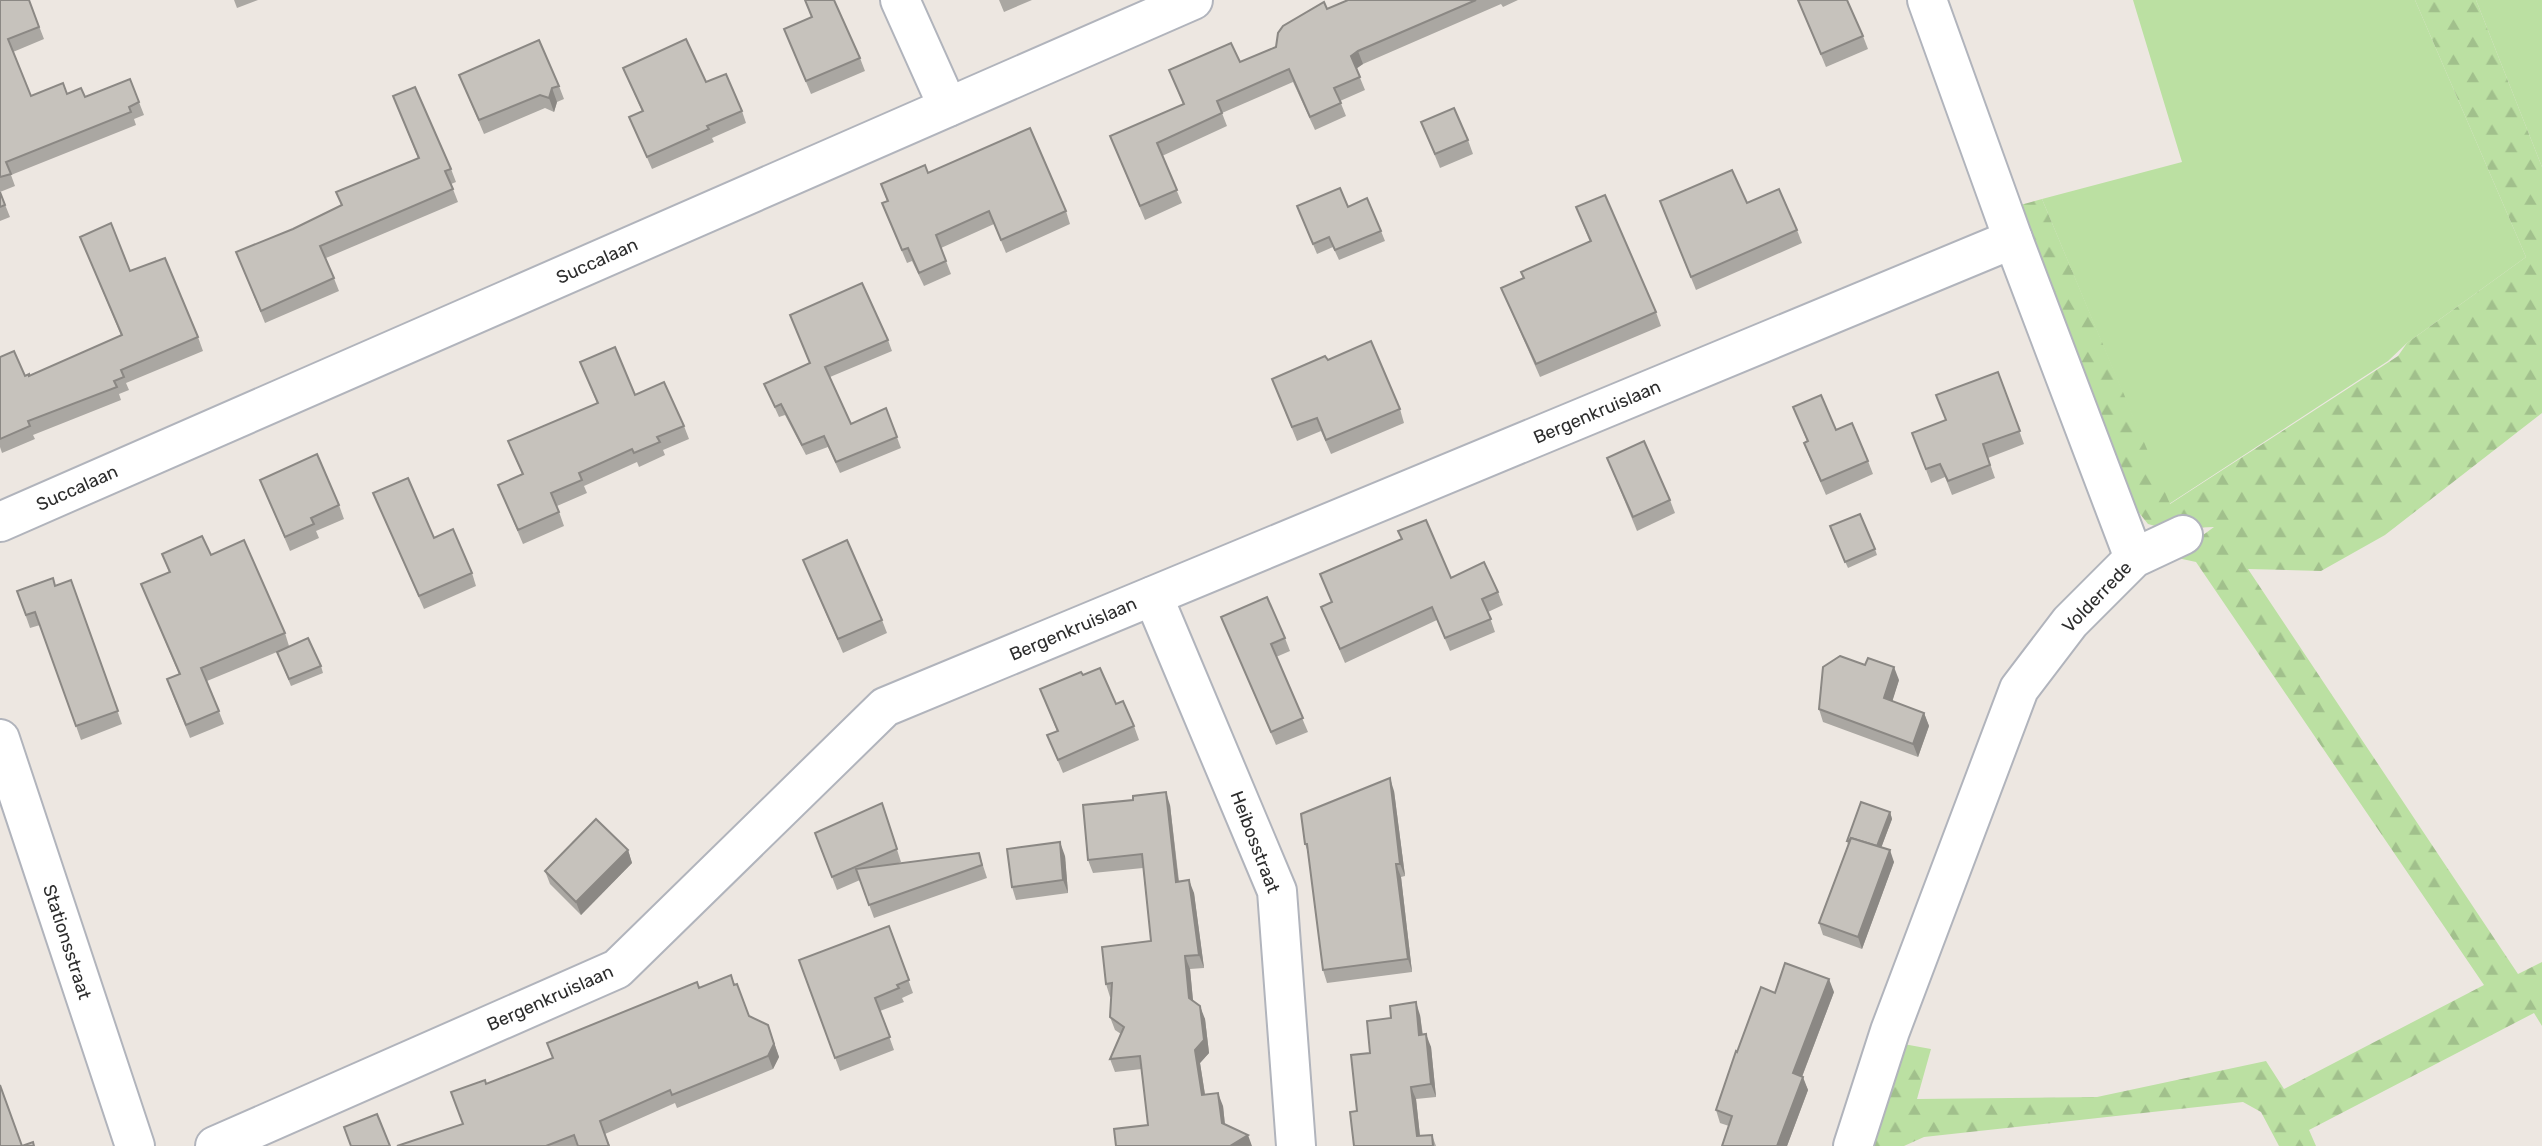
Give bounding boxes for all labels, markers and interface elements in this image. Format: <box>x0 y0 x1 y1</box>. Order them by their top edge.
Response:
street label: Succalaan <box>553 233 641 289</box>
street label: Bergenkruislaan <box>1530 375 1664 449</box>
street label: Succalaan <box>33 460 121 516</box>
street label: Volderrede <box>2058 557 2136 637</box>
street label: Bergenkruislaan <box>1006 592 1140 666</box>
street label: Heibosstraat <box>1226 788 1284 896</box>
street label: Stationsstraat <box>38 882 96 1002</box>
street label: Bergenkruislaan <box>483 960 617 1036</box>

